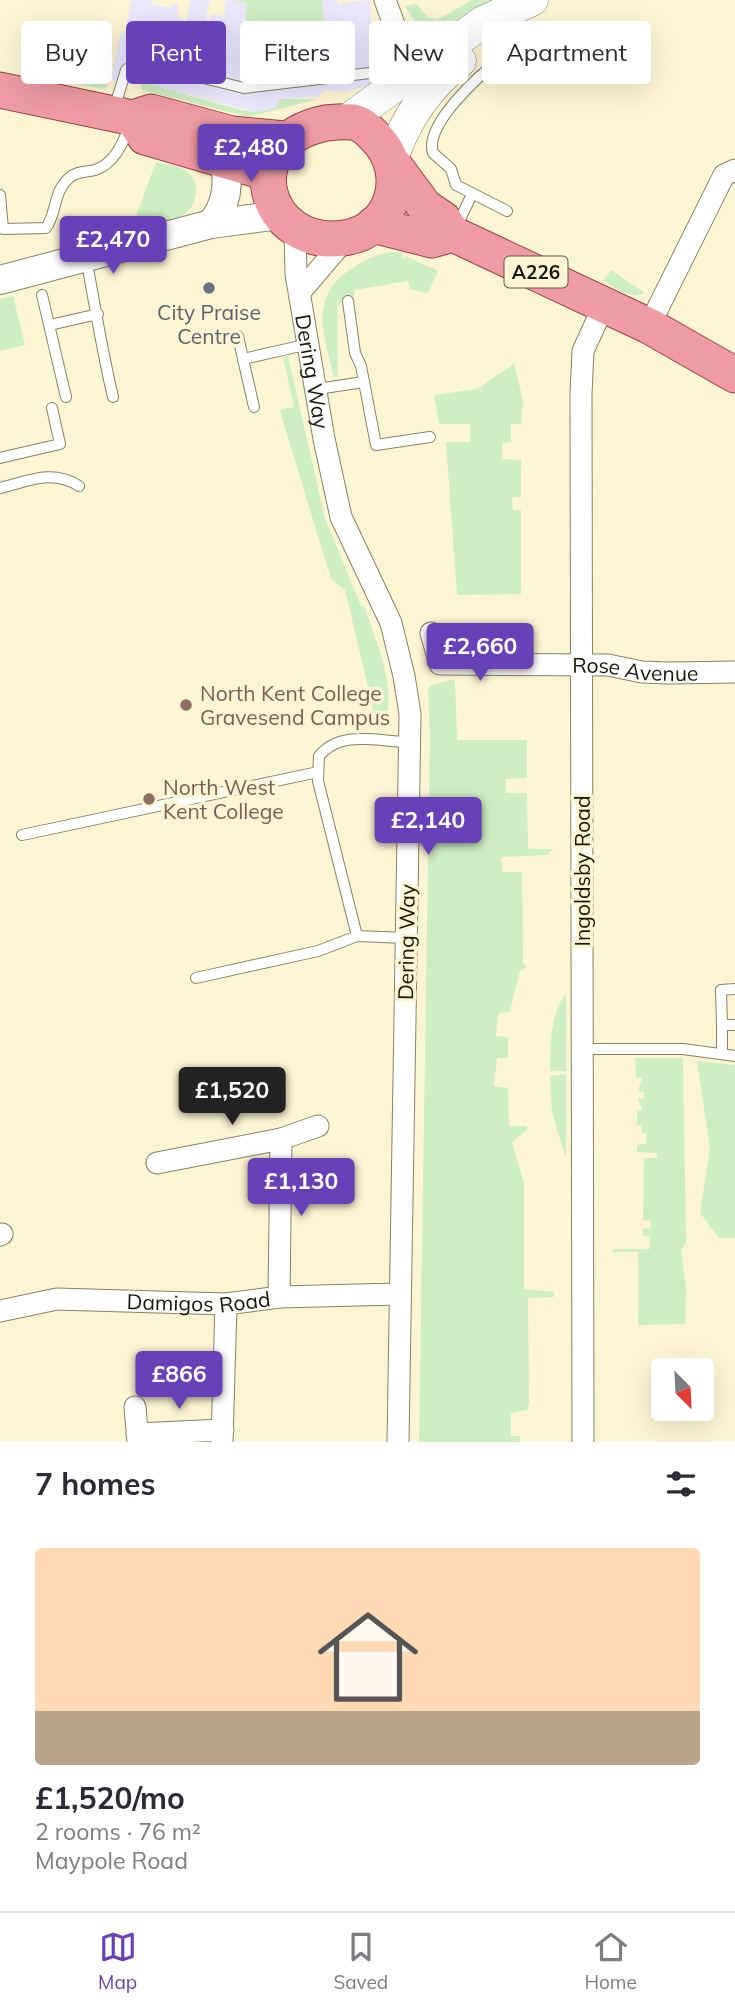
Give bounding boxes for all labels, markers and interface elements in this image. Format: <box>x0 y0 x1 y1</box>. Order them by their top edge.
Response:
chip: Buy <box>21 21 112 84</box>
chip: Rent <box>126 21 226 84</box>
chip: Filters <box>240 21 355 84</box>
chip: New <box>369 21 468 84</box>
chip: Apartment <box>482 21 651 84</box>
pin: £2,480 <box>194 124 308 184</box>
text: £2,480 <box>214 132 288 161</box>
pin: £2,470 <box>56 216 170 276</box>
text: £2,470 <box>76 224 150 253</box>
road number: A226 <box>504 256 568 288</box>
marker: City Praise Centre <box>201 280 217 296</box>
place label: City Praise Centre <box>157 299 261 349</box>
street label: Dering Way <box>290 312 335 431</box>
pin: £2,660 <box>423 624 537 683</box>
text: £2,660 <box>443 631 517 660</box>
street label: Rose Avenue <box>572 652 699 686</box>
place label: North Kent College Gravesend Campus <box>200 680 390 730</box>
marker: North Kent College Gravesend Campus <box>178 697 194 713</box>
place label: North West Kent College <box>163 774 284 824</box>
marker: North West Kent College <box>141 791 157 807</box>
street label: Ingoldsby Road <box>569 796 595 946</box>
pin: £2,140 <box>371 798 485 857</box>
text: £2,140 <box>391 805 465 834</box>
street label: Dering Way <box>392 884 420 1000</box>
pin: £1,520 <box>175 1068 289 1127</box>
text: £1,520 <box>195 1075 269 1104</box>
pin: £1,130 <box>244 1158 358 1218</box>
text: £1,130 <box>264 1166 338 1195</box>
street label: Damigos Road <box>126 1285 272 1318</box>
pin: £866 <box>138 1352 220 1411</box>
north arrow <box>651 1358 714 1421</box>
map controls <box>651 1358 714 1421</box>
text: £866 <box>151 1359 207 1388</box>
text: 7 homes <box>35 1465 156 1503</box>
icon: filters <box>662 1465 700 1503</box>
icon: home <box>305 1594 431 1720</box>
text: £1,520/mo <box>35 1779 185 1817</box>
text: 2 rooms · 76 m² <box>35 1817 201 1846</box>
text: Maypole Road <box>35 1846 188 1875</box>
tab: Map <box>98 1928 137 1994</box>
tab: Saved <box>333 1928 388 1994</box>
tab: Home <box>584 1928 637 1994</box>

